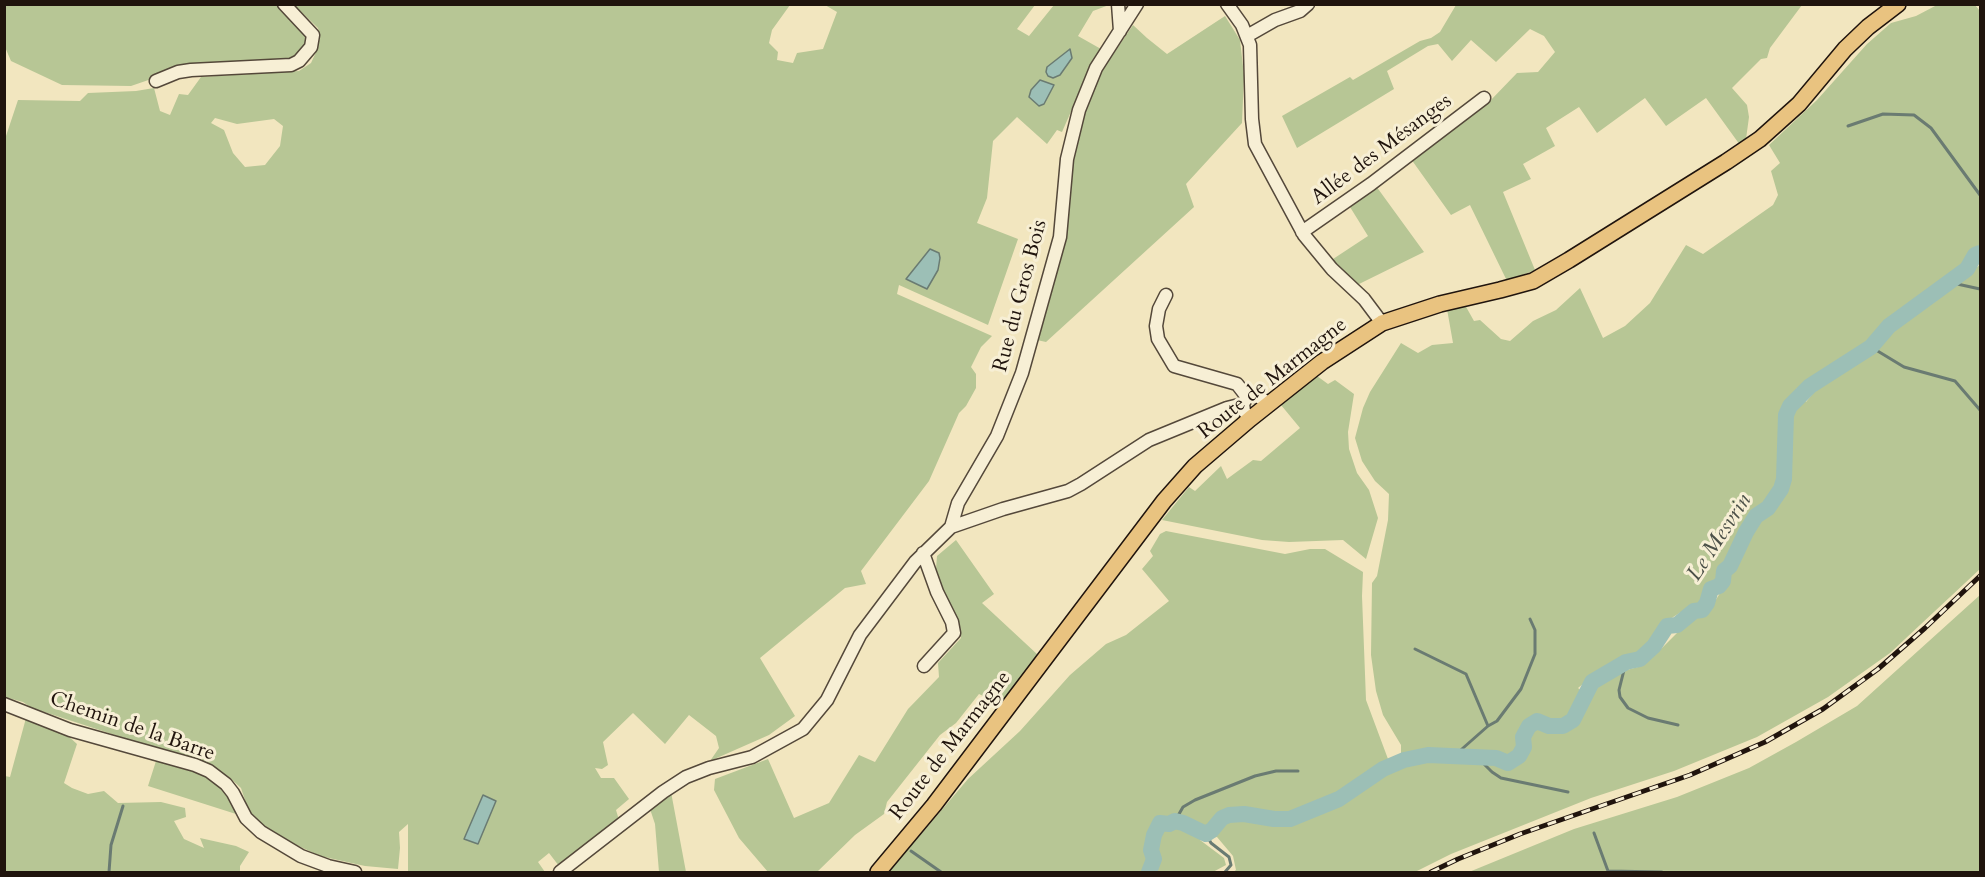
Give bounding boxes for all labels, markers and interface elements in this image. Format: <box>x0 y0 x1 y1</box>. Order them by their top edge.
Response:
street label: Allée des Mésanges <box>1307 89 1457 211</box>
street label: Rue du Gros Bois <box>989 217 1053 375</box>
street label: Route de Marmagne <box>1193 313 1353 445</box>
water label: Le Mesvrin <box>1682 490 1758 586</box>
street label: Route de Marmagne <box>885 666 1017 826</box>
street label: Chemin de la Barre <box>46 687 218 767</box>

